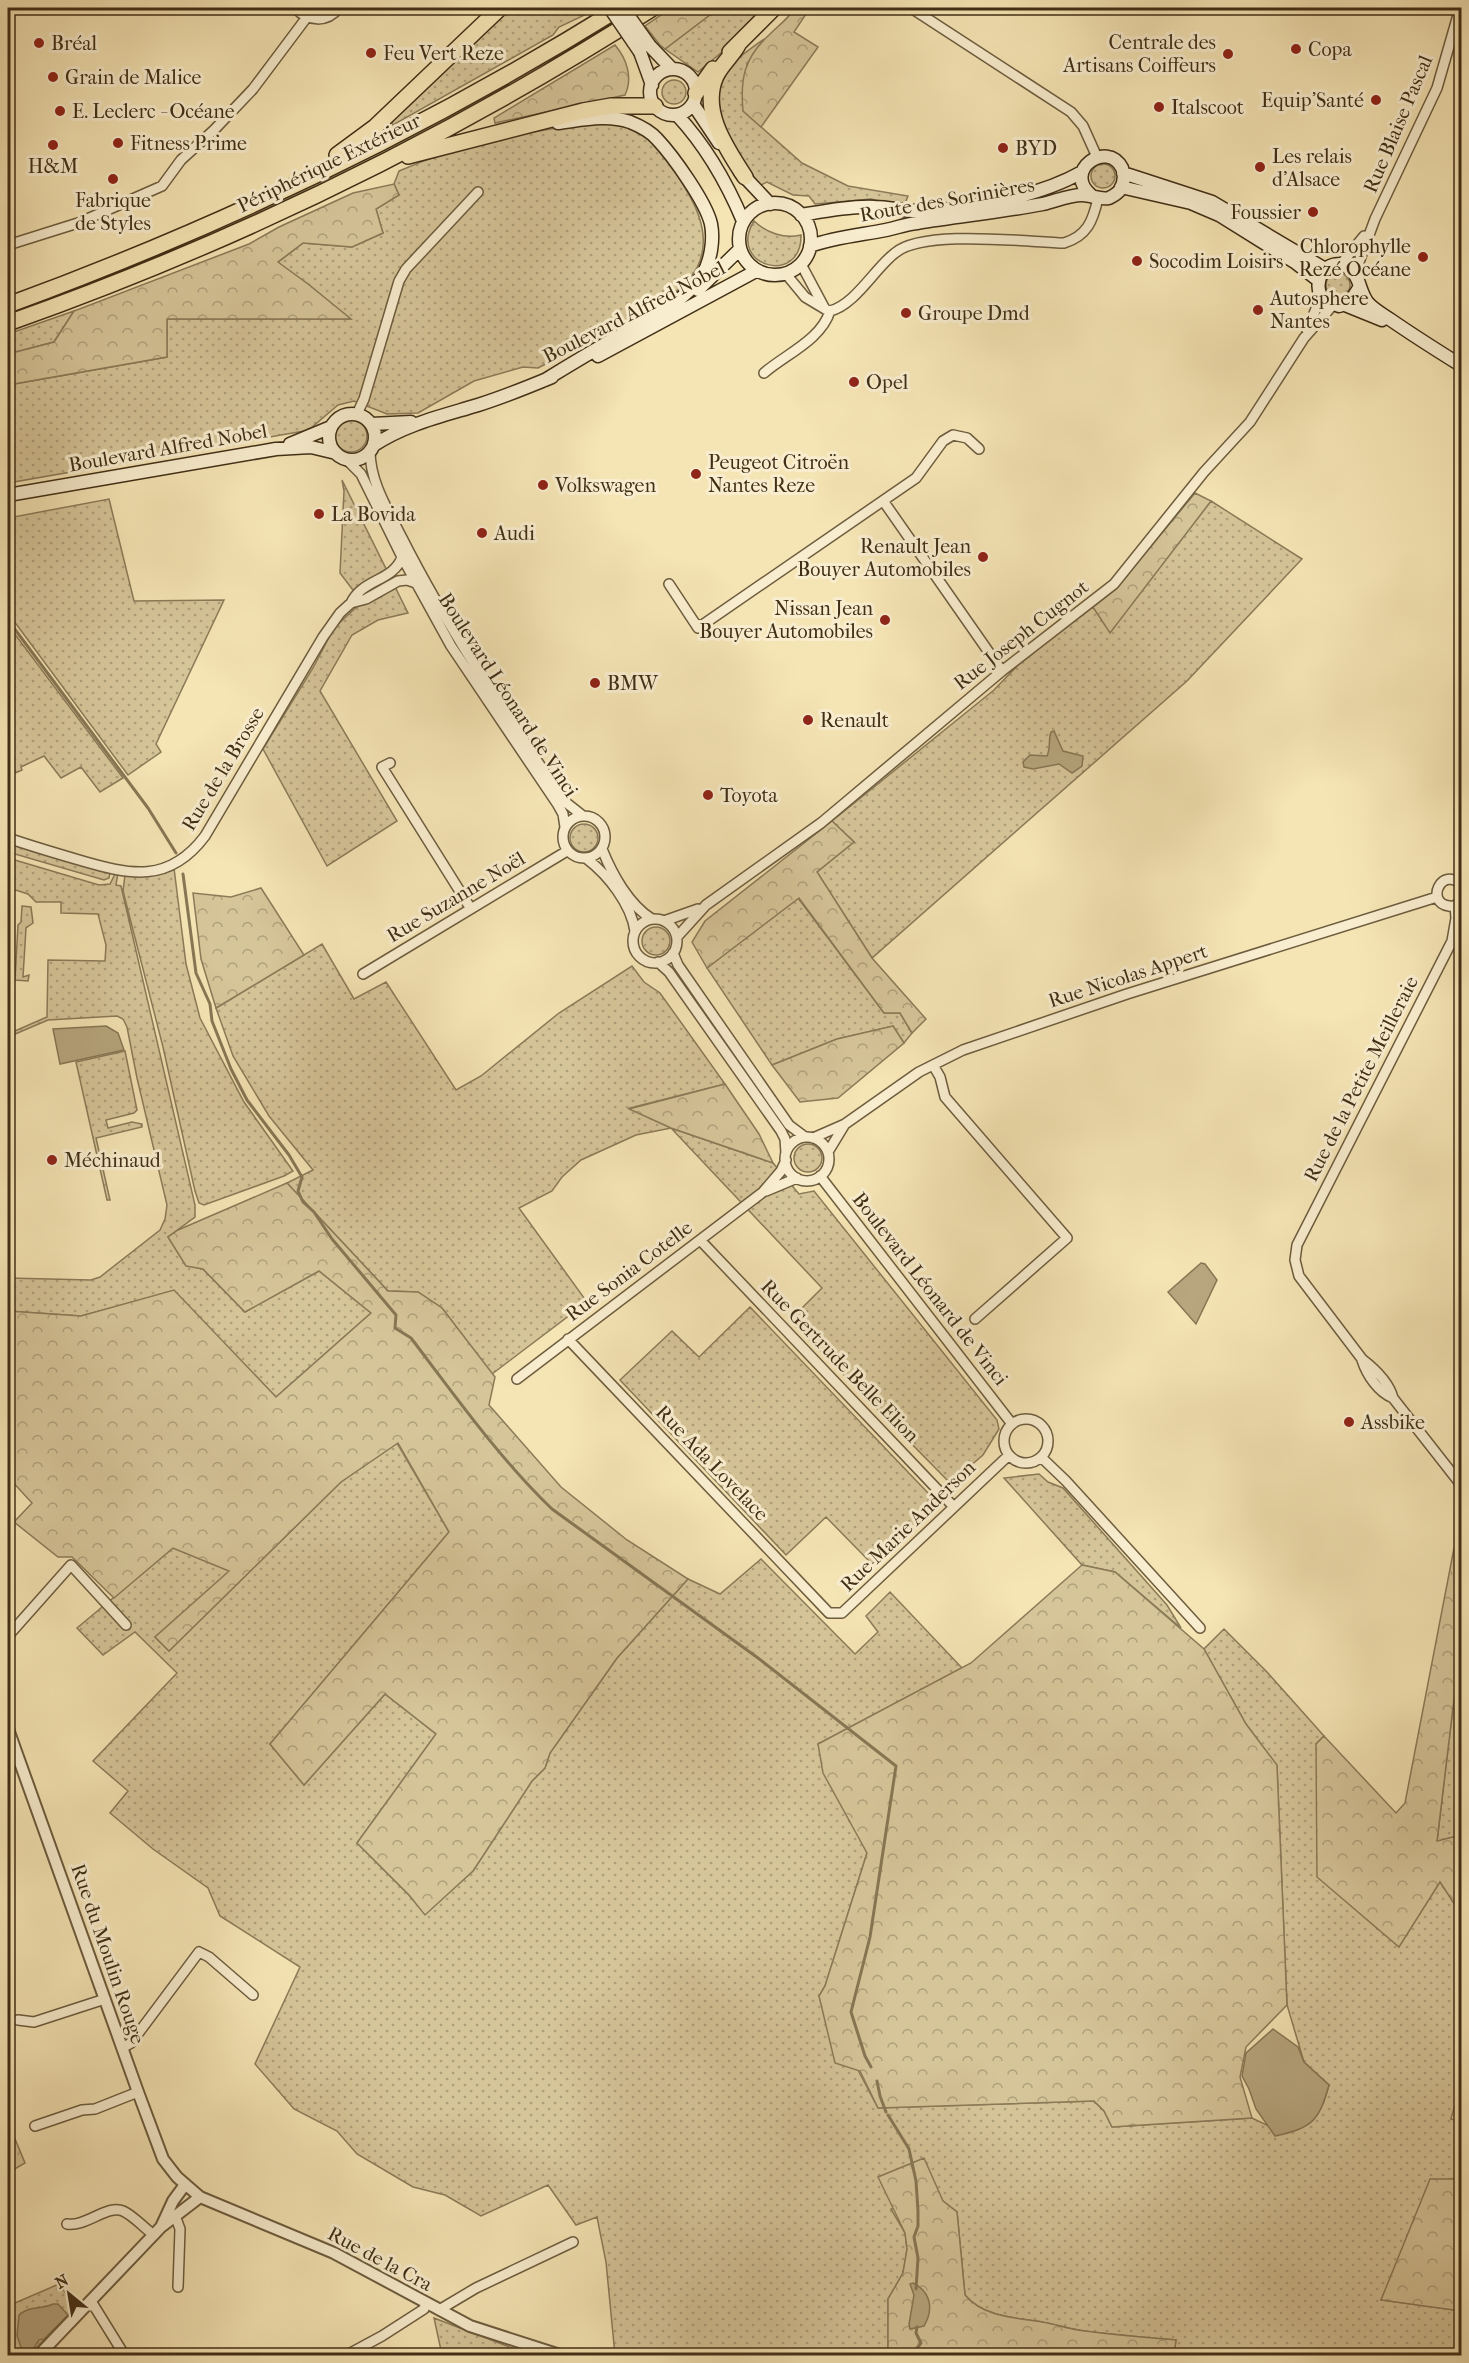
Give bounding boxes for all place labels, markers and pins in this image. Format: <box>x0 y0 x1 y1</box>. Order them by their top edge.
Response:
place label: Centrale des Artisans Coiffeurs <box>1062 31 1216 77</box>
place label: Bréal <box>51 32 98 55</box>
marker: Bréal <box>32 36 46 50</box>
place label: Copa <box>1308 38 1352 61</box>
place label: Feu Vert Reze <box>383 42 504 65</box>
marker: Copa <box>1289 42 1303 56</box>
marker: Feu Vert Reze <box>364 46 378 60</box>
marker: Centrale des Artisans Coiffeurs <box>1221 47 1235 61</box>
place label: Grain de Malice <box>65 66 201 89</box>
marker: Grain de Malice <box>46 70 60 84</box>
place label: Equip'Santé <box>1261 89 1364 112</box>
marker: Equip'Santé <box>1369 93 1383 107</box>
place label: Italscoot <box>1171 96 1244 119</box>
place label: E. Leclerc - Océane <box>72 100 235 123</box>
marker: Italscoot <box>1152 100 1166 114</box>
marker: E. Leclerc - Océane <box>53 104 67 118</box>
place label: Fitness Prime <box>130 132 247 155</box>
marker: Fitness Prime <box>111 136 125 150</box>
place label: BYD <box>1015 137 1057 160</box>
marker: H&M <box>46 138 60 152</box>
marker: BYD <box>996 141 1010 155</box>
place label: Les relais d'Alsace <box>1272 145 1352 191</box>
place label: H&M <box>28 155 78 178</box>
marker: Les relais d'Alsace <box>1253 160 1267 174</box>
marker: Fabrique de Styles <box>106 172 120 186</box>
place label: Fabrique de Styles <box>75 189 151 235</box>
place label: Foussier <box>1230 201 1301 224</box>
marker: Foussier <box>1306 205 1320 219</box>
place label: Chlorophylle Rezé Océane <box>1299 235 1411 281</box>
place label: Socodim Loisirs <box>1149 250 1283 273</box>
marker: Chlorophylle Rezé Océane <box>1416 250 1430 264</box>
marker: Socodim Loisirs <box>1130 254 1144 268</box>
place label: Autosphere Nantes <box>1269 287 1369 333</box>
place label: Groupe Dmd <box>918 302 1031 325</box>
marker: Autosphere Nantes <box>1251 303 1265 317</box>
marker: Groupe Dmd <box>899 306 913 320</box>
place label: Opel <box>866 371 909 394</box>
marker: Opel <box>847 375 861 389</box>
place label: Peugeot Citroën Nantes Reze <box>708 451 849 497</box>
marker: Peugeot Citroën Nantes Reze <box>689 467 703 481</box>
place label: Volkswagen <box>554 474 656 497</box>
marker: Volkswagen <box>536 478 550 492</box>
place label: La Bovida <box>331 503 416 526</box>
marker: La Bovida <box>312 507 326 521</box>
place label: Audi <box>493 522 535 545</box>
marker: Audi <box>475 526 489 540</box>
place label: Renault Jean Bouyer Automobiles <box>797 535 971 581</box>
marker: Renault Jean Bouyer Automobiles <box>976 550 990 564</box>
place label: Nissan Jean Bouyer Automobiles <box>699 597 873 643</box>
marker: Nissan Jean Bouyer Automobiles <box>878 613 892 627</box>
place label: BMW <box>607 672 659 695</box>
marker: BMW <box>588 676 602 690</box>
place label: Renault <box>820 709 889 732</box>
marker: Renault <box>801 713 815 727</box>
place label: Toyota <box>720 784 779 807</box>
marker: Toyota <box>701 788 715 802</box>
place label: Méchinaud <box>64 1149 162 1172</box>
marker: Méchinaud <box>45 1153 59 1167</box>
place label: Assbike <box>1360 1411 1425 1434</box>
marker: Assbike <box>1342 1415 1356 1429</box>

